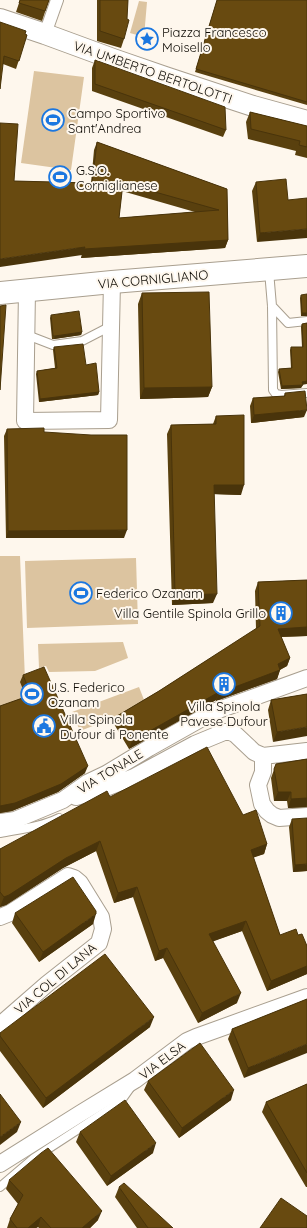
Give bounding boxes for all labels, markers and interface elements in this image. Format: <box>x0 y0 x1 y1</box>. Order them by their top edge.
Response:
place label: Piazza Francesco Moisello <box>162 24 267 55</box>
place icon: Piazza Francesco Moisello <box>134 26 160 52</box>
street label: VIA UMBERTO BERTOLOTTI <box>71 37 235 107</box>
place label: Campo Sportivo Sant'Andrea <box>68 105 166 136</box>
sports icon: Campo Sportivo Sant'Andrea <box>40 107 66 133</box>
place label: G.S.O. Corniglianese <box>76 162 158 193</box>
sports icon: G.S.O. Corniglianese <box>47 164 73 190</box>
street label: VIA CORNIGLIANO <box>97 266 209 292</box>
sports icon: Federico Ozanam <box>68 580 94 606</box>
place label: Federico Ozanam <box>96 585 203 601</box>
building icon: Villa Gentile Spinola Grillo <box>268 600 294 626</box>
place label: Villa Gentile Spinola Grillo <box>114 605 266 621</box>
building icon: Villa Spinola Pavese Dufour <box>211 671 237 697</box>
place label: U.S. Federico Ozanam <box>48 679 125 710</box>
sports icon: U.S. Federico Ozanam <box>19 681 45 707</box>
place label: Villa Spinola Pavese Dufour <box>180 698 268 729</box>
place label: Villa Spinola Dufour di Ponente <box>60 711 168 742</box>
public building icon: Villa Spinola Dufour di Ponente <box>31 713 57 739</box>
street label: VIA TONALE <box>74 745 146 797</box>
street label: VIA COL DI LANA <box>11 939 100 1017</box>
street label: VIA ELSA <box>136 1037 189 1083</box>

